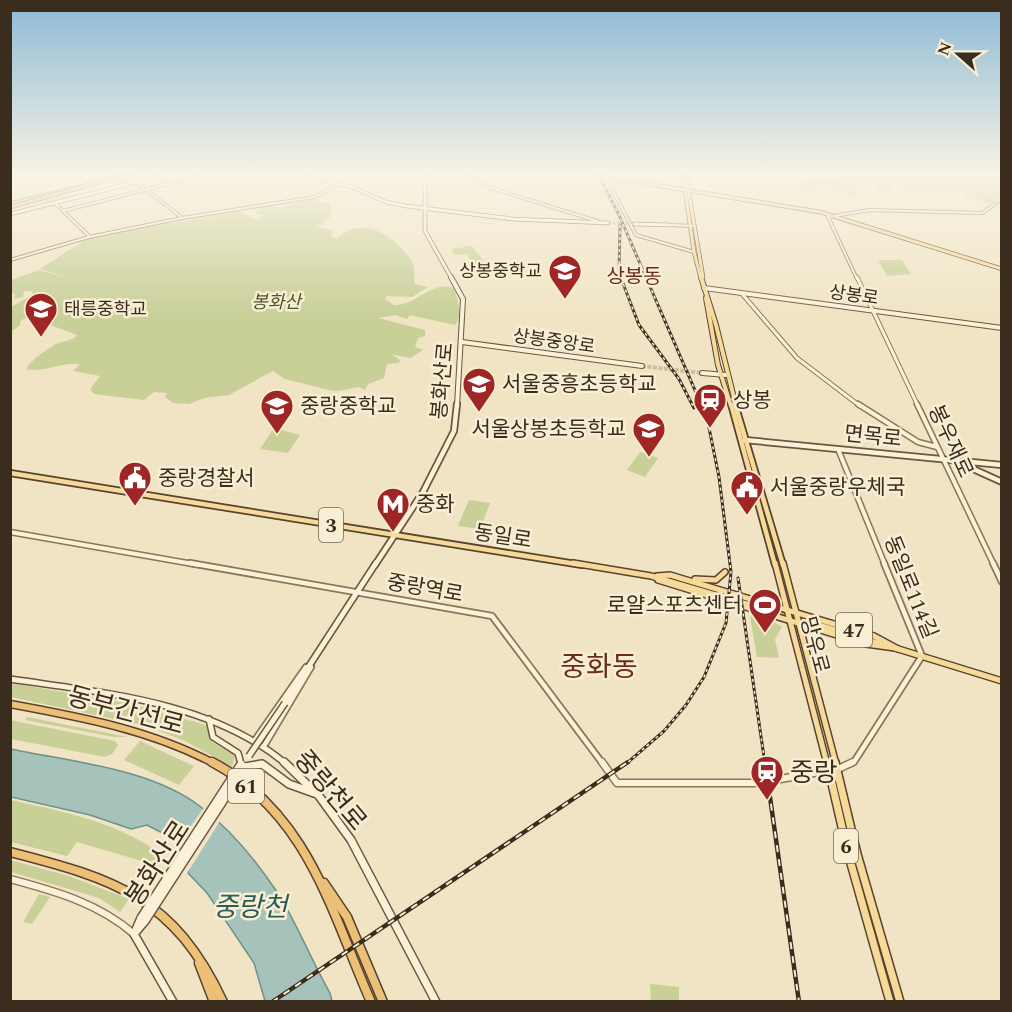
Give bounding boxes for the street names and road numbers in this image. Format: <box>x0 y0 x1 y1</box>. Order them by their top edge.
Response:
street label: 상봉로 <box>827 279 880 312</box>
street label: 상봉중앙로 <box>511 322 597 361</box>
street label: 봉화산로 <box>424 341 462 421</box>
street label: 봉우재로 <box>919 400 981 483</box>
street label: 면목로 <box>842 418 903 456</box>
road number: 3 <box>319 508 343 542</box>
street label: 동일로 <box>472 517 534 557</box>
street label: 동일로114길 <box>875 531 945 644</box>
street label: 중랑역로 <box>384 567 466 611</box>
street label: 망우로 <box>791 613 837 677</box>
road number: 47 <box>836 613 872 647</box>
street label: 동부간선로 <box>63 676 189 746</box>
street label: 중랑천로 <box>284 741 376 840</box>
road number: 61 <box>228 769 264 803</box>
street label: 봉화산로 <box>115 813 201 915</box>
road number: 6 <box>834 829 858 863</box>

